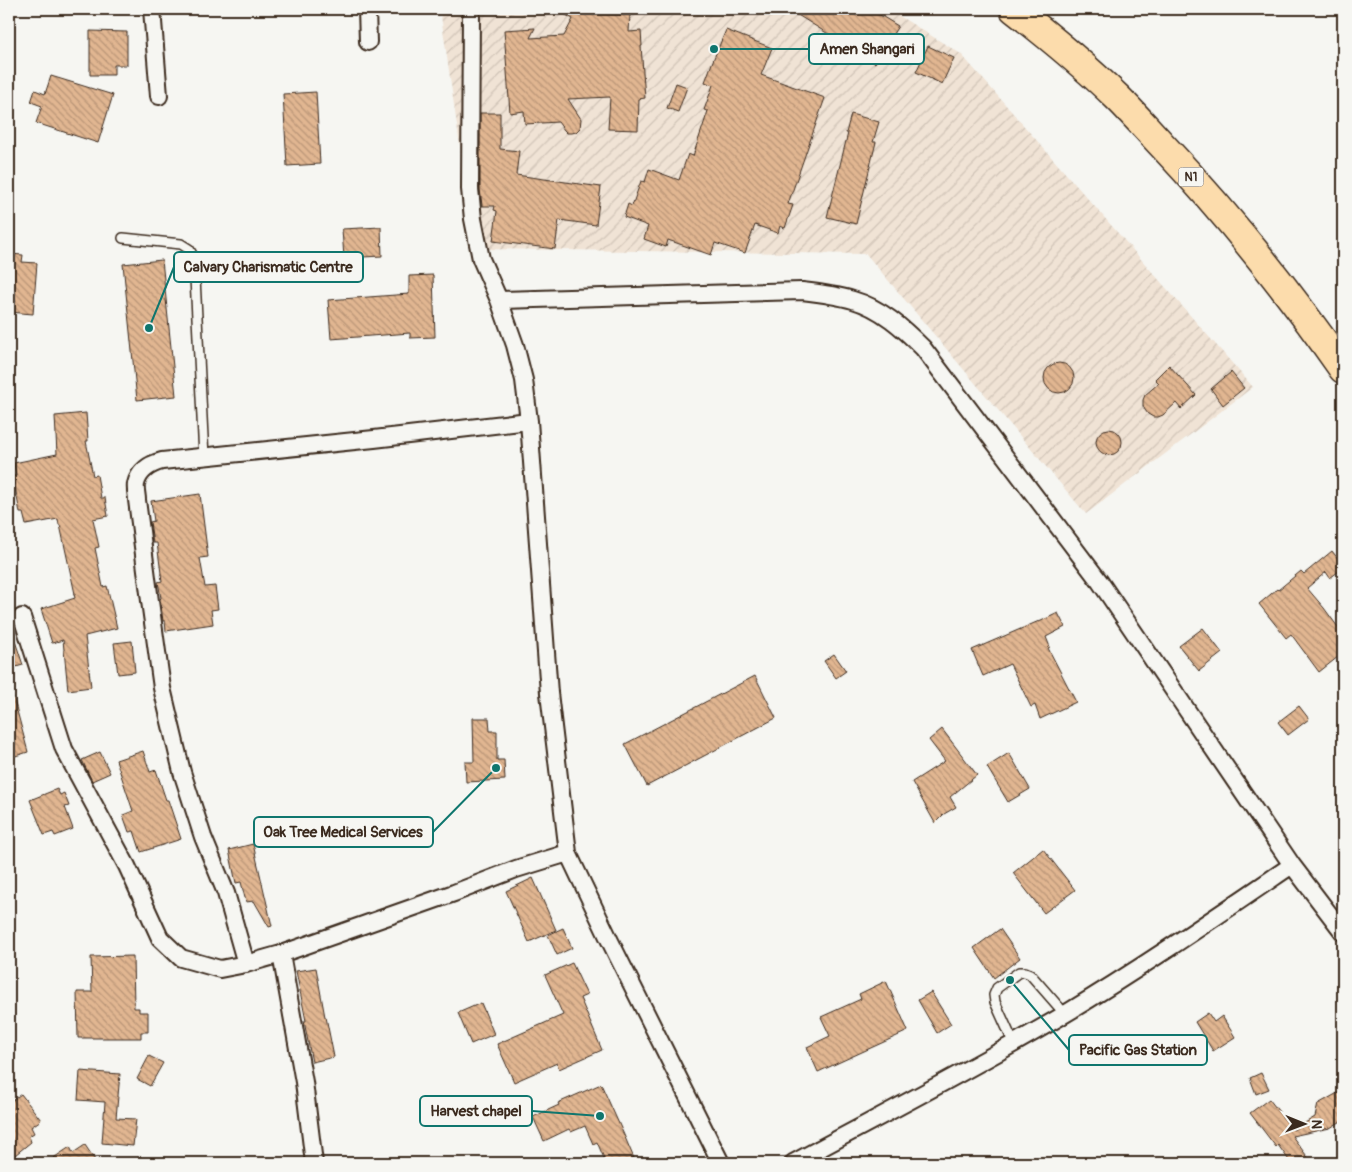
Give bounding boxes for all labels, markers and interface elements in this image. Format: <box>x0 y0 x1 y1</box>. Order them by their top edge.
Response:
callout: Amen Shangari <box>809 34 924 64</box>
text: Amen Shangari <box>820 40 915 59</box>
road number: N1 <box>1178 168 1204 186</box>
callout: Calvary Charismatic Centre <box>174 252 363 282</box>
text: Calvary Charismatic Centre <box>183 258 353 277</box>
callout: Oak Tree Medical Services <box>254 817 433 847</box>
text: Oak Tree Medical Services <box>263 823 423 842</box>
callout: Pacific Gas Station <box>1069 1035 1207 1065</box>
text: Pacific Gas Station <box>1079 1041 1197 1060</box>
callout: Harvest chapel <box>420 1096 532 1126</box>
north arrow <box>1280 1100 1330 1150</box>
text: Harvest chapel <box>430 1102 522 1121</box>
text: N <box>1308 1119 1325 1129</box>

